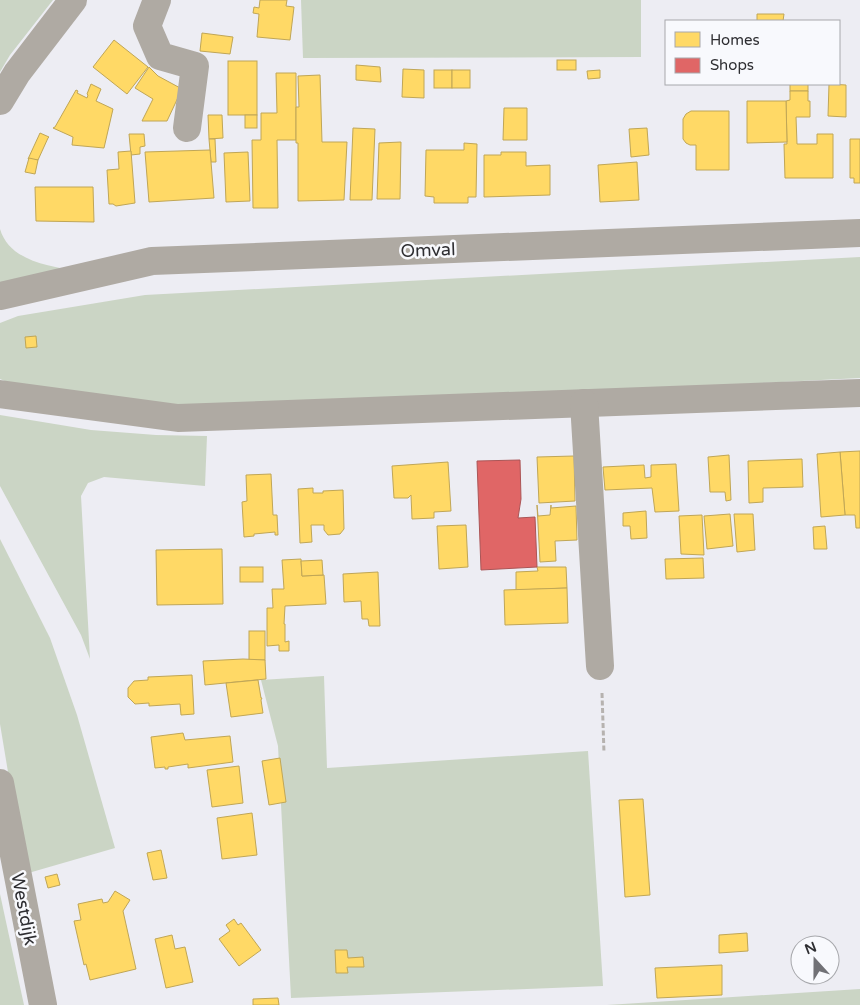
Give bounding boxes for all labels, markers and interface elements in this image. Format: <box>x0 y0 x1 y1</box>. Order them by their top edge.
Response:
legend <box>665 20 840 85</box>
text: Homes <box>710 31 760 49</box>
text: Shops <box>710 56 754 74</box>
street label: Omval <box>400 238 456 262</box>
street label: Westdijk <box>6 871 42 947</box>
north arrow <box>790 935 840 985</box>
text: N <box>802 938 819 958</box>

